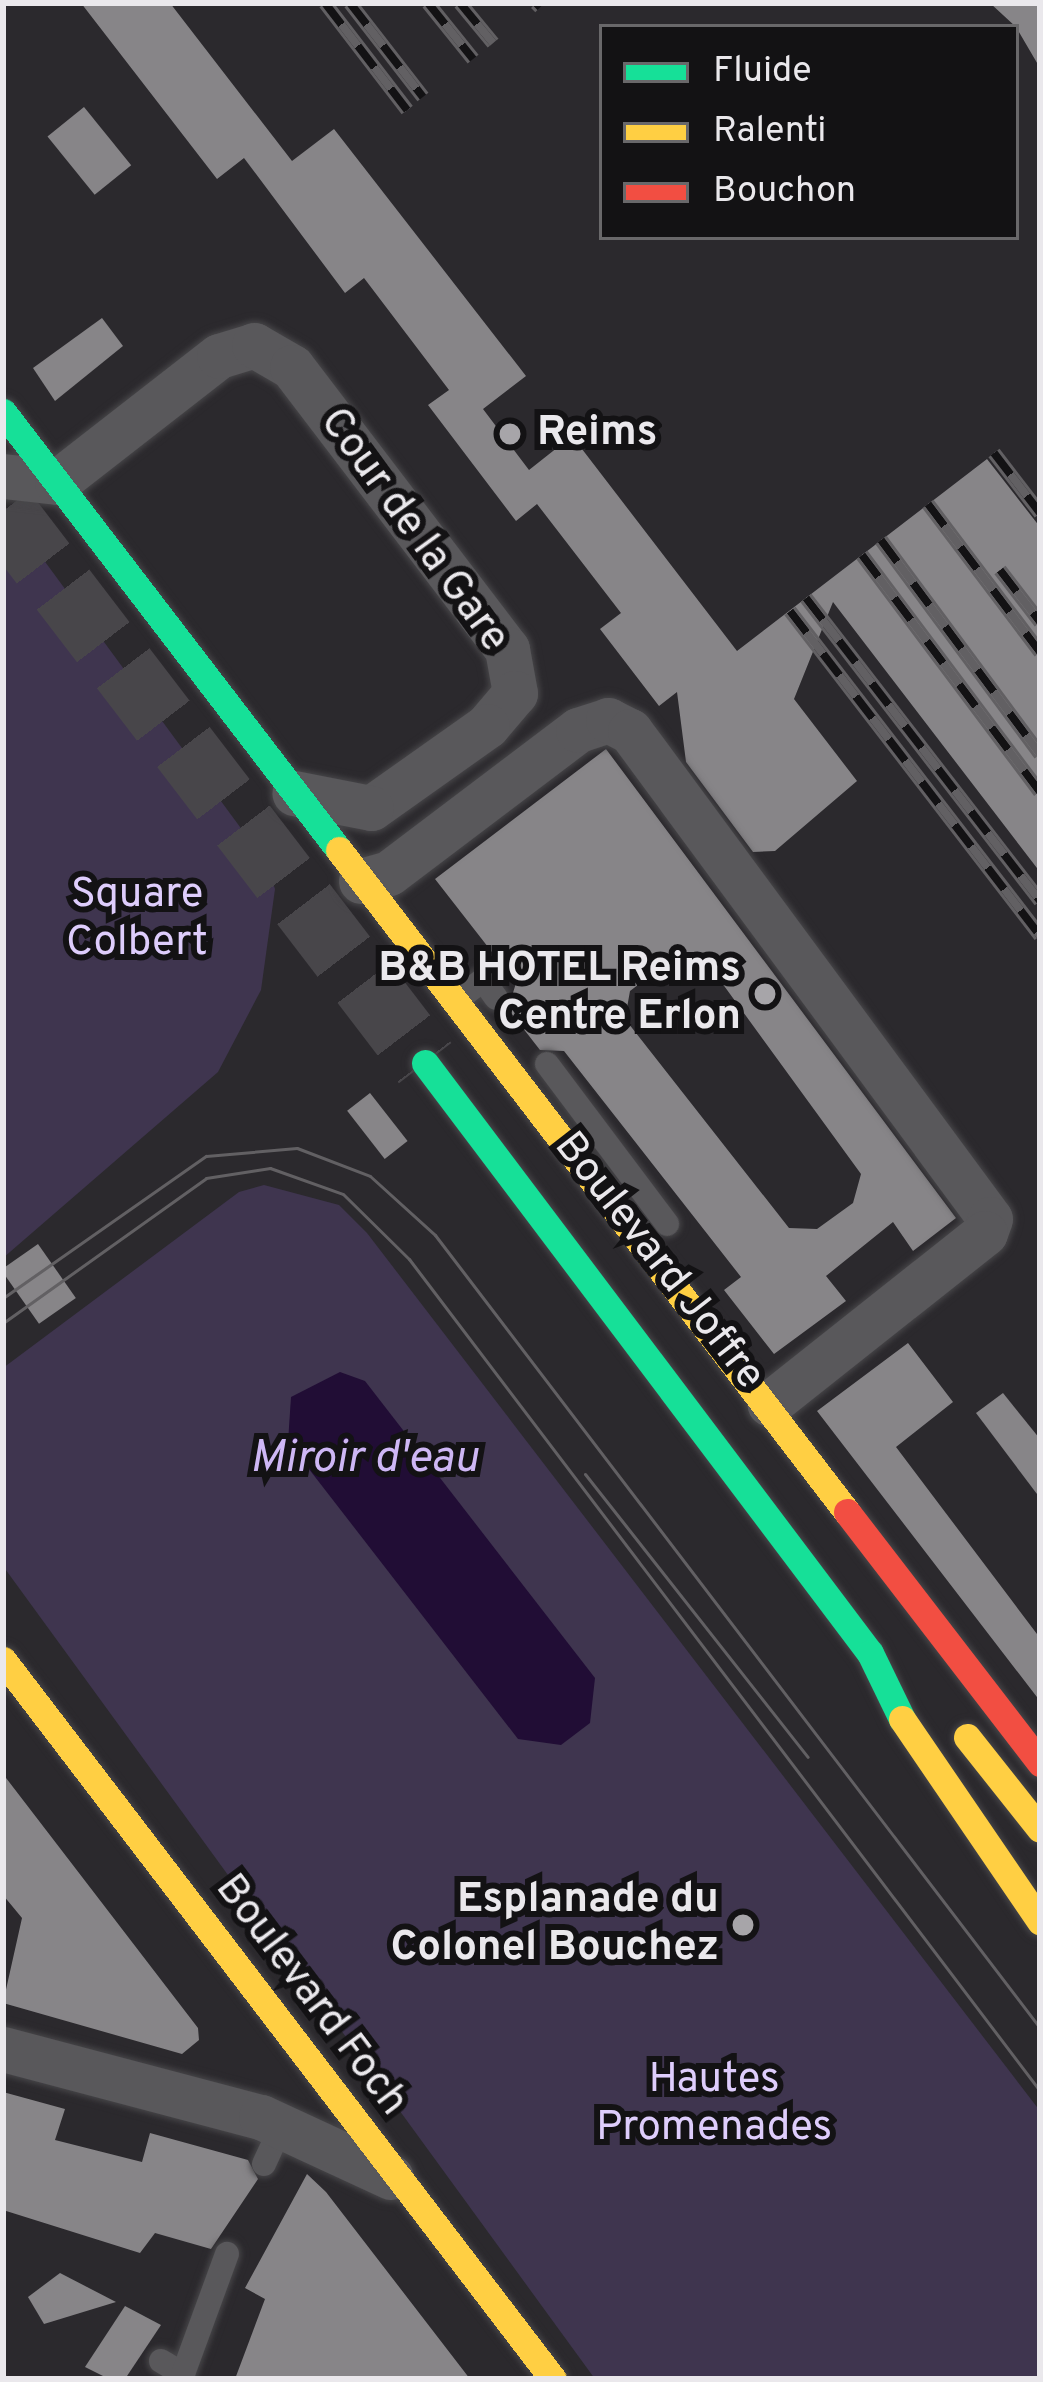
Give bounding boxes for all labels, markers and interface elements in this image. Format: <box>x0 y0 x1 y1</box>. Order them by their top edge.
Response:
legend <box>599 24 1019 240</box>
text: Fluide <box>713 49 812 95</box>
text: Ralenti <box>713 109 826 155</box>
text: Bouchon <box>713 169 856 215</box>
street label: Cour de la Gare <box>308 399 518 663</box>
place label: Reims <box>537 409 657 459</box>
marker: Reims <box>494 418 526 450</box>
park label: Square Colbert <box>66 871 208 970</box>
place label: B&B HOTEL Reims Centre Erlon <box>377 945 741 1044</box>
marker: B&B HOTEL Reims Centre Erlon <box>752 981 778 1007</box>
street label: Boulevard Joffre <box>542 1123 774 1401</box>
water label: Miroir d'eau <box>250 1433 478 1487</box>
street label: Boulevard Foch <box>203 1865 417 2127</box>
place label: Esplanade du Colonel Bouchez <box>391 1876 719 1974</box>
marker: Esplanade du Colonel Bouchez <box>730 1912 756 1938</box>
park label: Hautes Promenades <box>596 2056 832 2154</box>

